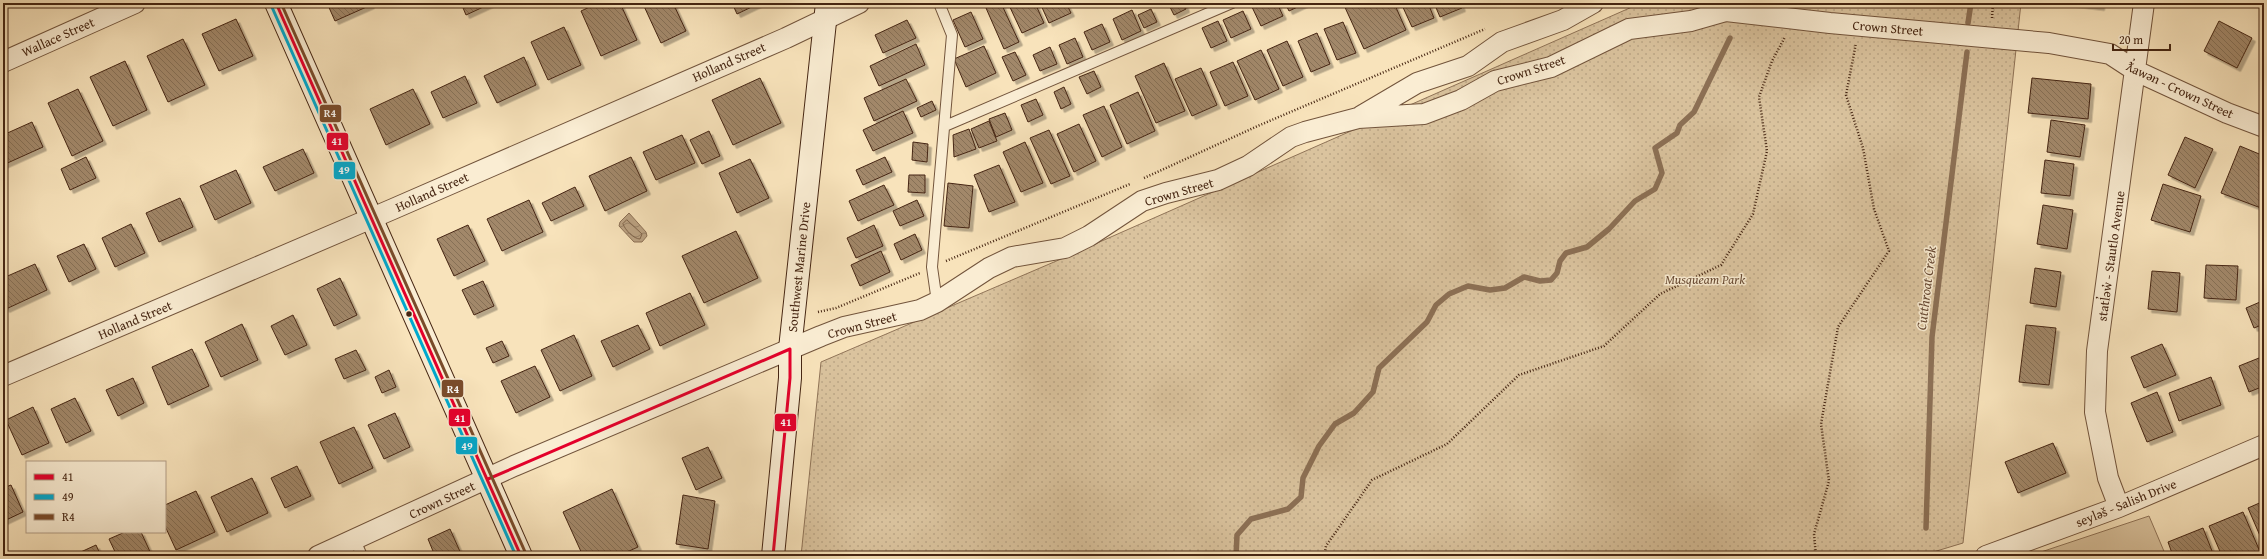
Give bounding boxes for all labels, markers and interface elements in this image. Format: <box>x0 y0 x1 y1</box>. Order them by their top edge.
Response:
street label: Wallace Street <box>19 12 98 61</box>
street label: Crown Street <box>1852 15 1925 41</box>
scale bar <box>2113 26 2170 52</box>
text: 20 m <box>2119 31 2143 48</box>
street label: Holland Street <box>689 37 769 87</box>
street label: Crown Street <box>1494 50 1568 90</box>
street label: ƛ̓awən - Crown Street <box>2123 57 2237 123</box>
line badge: R4 <box>319 104 342 123</box>
text: R4 <box>324 105 337 121</box>
line badge: 41 <box>326 132 349 151</box>
text: 41 <box>331 133 343 149</box>
line badge: 49 <box>333 161 356 180</box>
text: 49 <box>338 162 350 178</box>
street label: Holland Street <box>392 167 472 217</box>
street label: Crown Street <box>1142 173 1216 211</box>
street label: statl̓əw̓ - Stautlo Avenue <box>2092 190 2130 322</box>
street label: Southwest Marine Drive <box>783 201 815 333</box>
water label: Cutthroat Creek <box>1911 244 1941 331</box>
park label: Musqueam Park <box>1665 270 1745 289</box>
street label: Holland Street <box>95 296 175 344</box>
street label: Crown Street <box>825 307 899 343</box>
unlabelled marker <box>404 309 414 319</box>
line badge: R4 <box>441 379 464 398</box>
text: R4 <box>447 381 460 397</box>
line badge: 41 <box>448 408 471 427</box>
text: 41 <box>454 410 466 426</box>
line badge: 41 <box>774 413 797 432</box>
text: 41 <box>780 414 792 430</box>
line badge: 49 <box>455 436 478 455</box>
text: 49 <box>461 438 473 454</box>
legend <box>26 461 166 533</box>
text: 41 <box>62 468 74 485</box>
street label: seyləš - Salish Drive <box>2073 474 2179 532</box>
street label: Crown Street <box>406 476 479 524</box>
text: 49 <box>62 488 74 505</box>
text: R4 <box>62 508 75 525</box>

